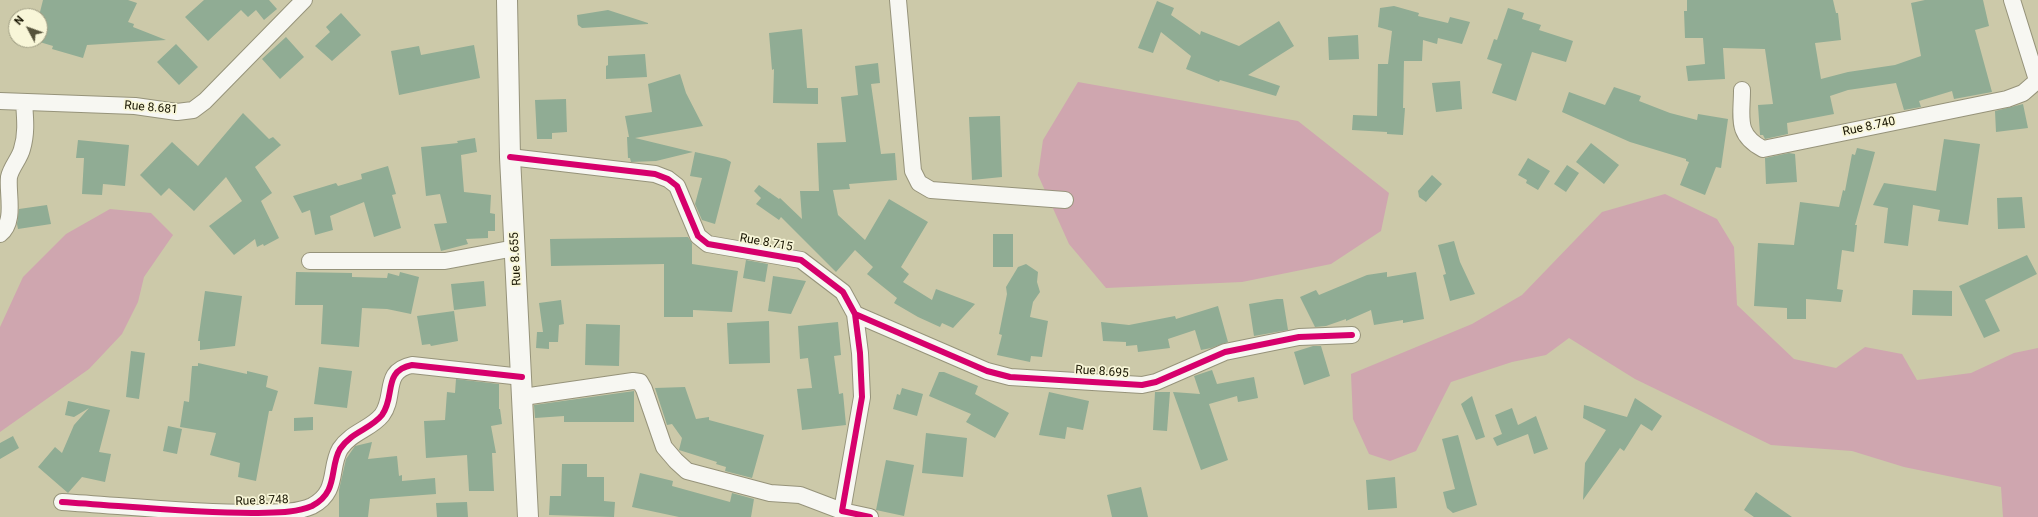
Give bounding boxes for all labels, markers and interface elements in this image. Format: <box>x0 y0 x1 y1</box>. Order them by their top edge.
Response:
north arrow <box>8 8 48 48</box>
text: N <box>12 13 27 28</box>
street label: Rue 8.681 <box>124 98 178 118</box>
street label: Rue 8.740 <box>1841 114 1897 140</box>
street label: Rue 8.715 <box>738 231 794 255</box>
street label: Rue 8.655 <box>507 232 525 286</box>
street label: Rue 8.695 <box>1075 363 1129 381</box>
street label: Rue 8.748 <box>235 493 289 509</box>

